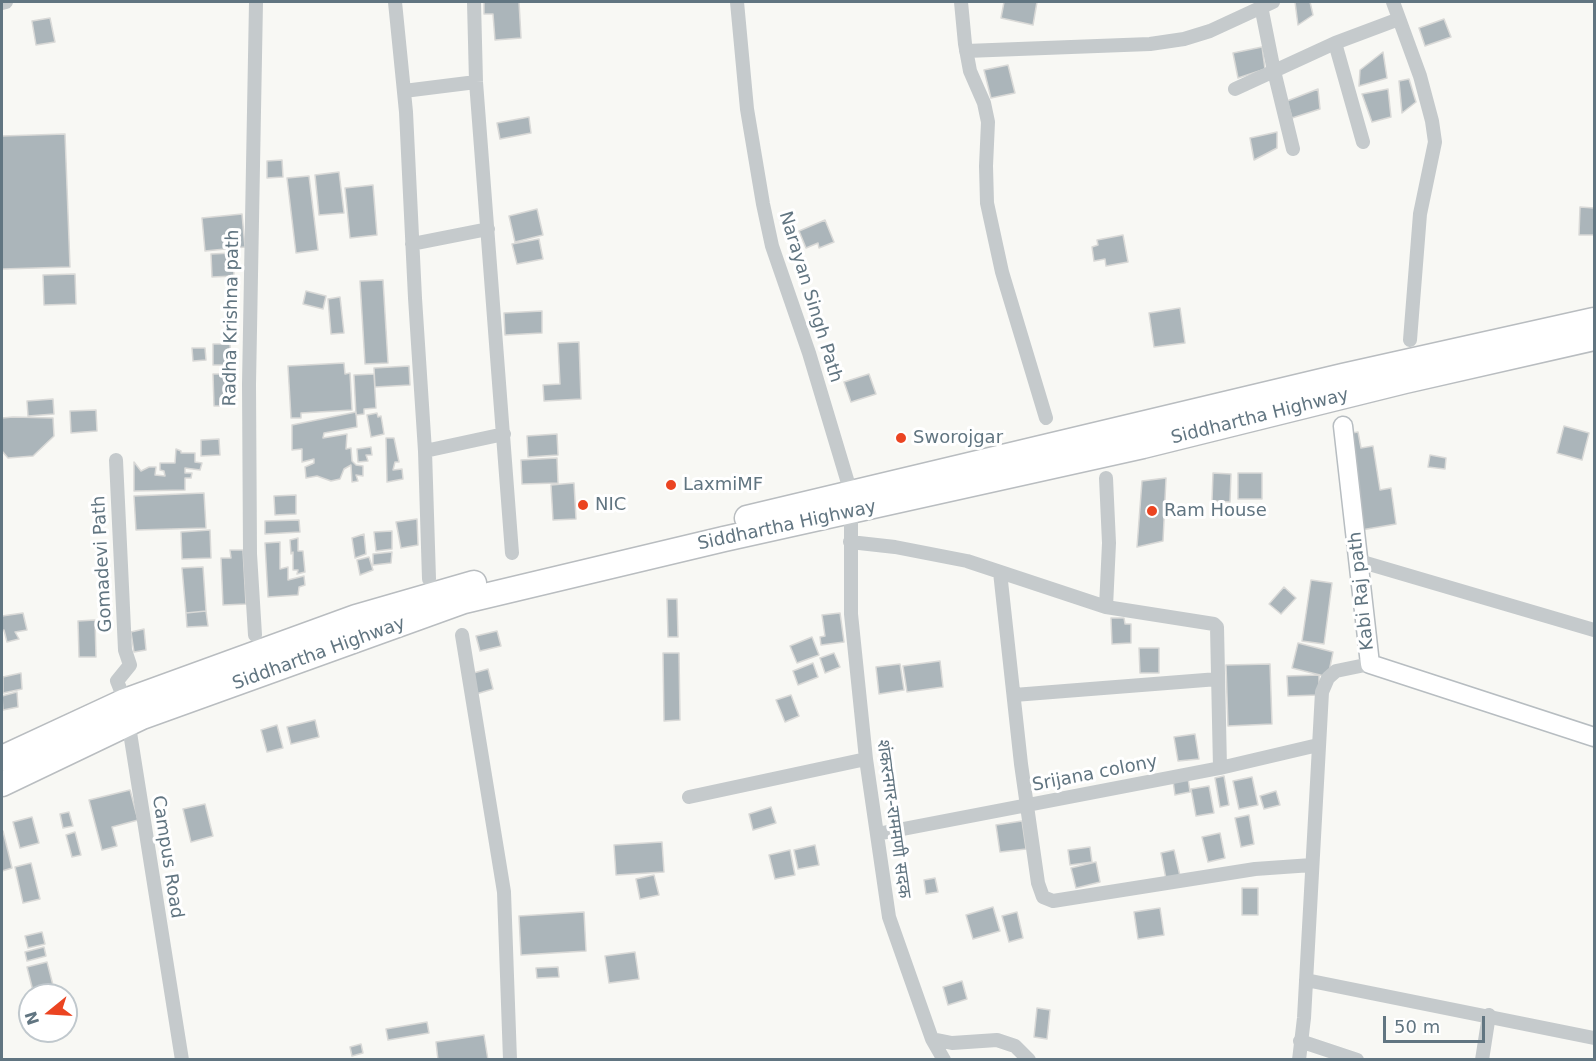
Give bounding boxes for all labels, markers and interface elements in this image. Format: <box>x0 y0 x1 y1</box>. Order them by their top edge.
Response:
street label: Narayan Singh Path <box>774 209 846 385</box>
street label: Radha Krishna path <box>220 229 244 407</box>
street label: Siddhartha Highway <box>1169 384 1351 450</box>
place label: Sworojgar <box>913 427 1003 449</box>
marker: Sworojgar <box>894 431 908 445</box>
place label: LaxmiMF <box>683 474 763 496</box>
marker: LaxmiMF <box>664 478 678 492</box>
place label: NIC <box>595 494 626 516</box>
street label: Gomadevi Path <box>89 495 117 633</box>
street label: Siddhartha Highway <box>696 497 878 555</box>
marker: NIC <box>576 498 590 512</box>
place label: Ram House <box>1164 500 1267 522</box>
marker: Ram House <box>1145 504 1159 518</box>
street label: Kabi Raj path <box>1345 530 1379 652</box>
street label: Siddhartha Highway <box>230 613 408 695</box>
street label: शंकरनगर-राममणी सदक <box>871 738 915 900</box>
street label: Srijana colony <box>1031 751 1159 797</box>
street label: Campus Road <box>147 794 187 920</box>
north arrow <box>18 983 78 1043</box>
scale bar <box>1386 1004 1488 1042</box>
text: N <box>21 1009 43 1027</box>
text: 50 m <box>1394 1016 1440 1037</box>

